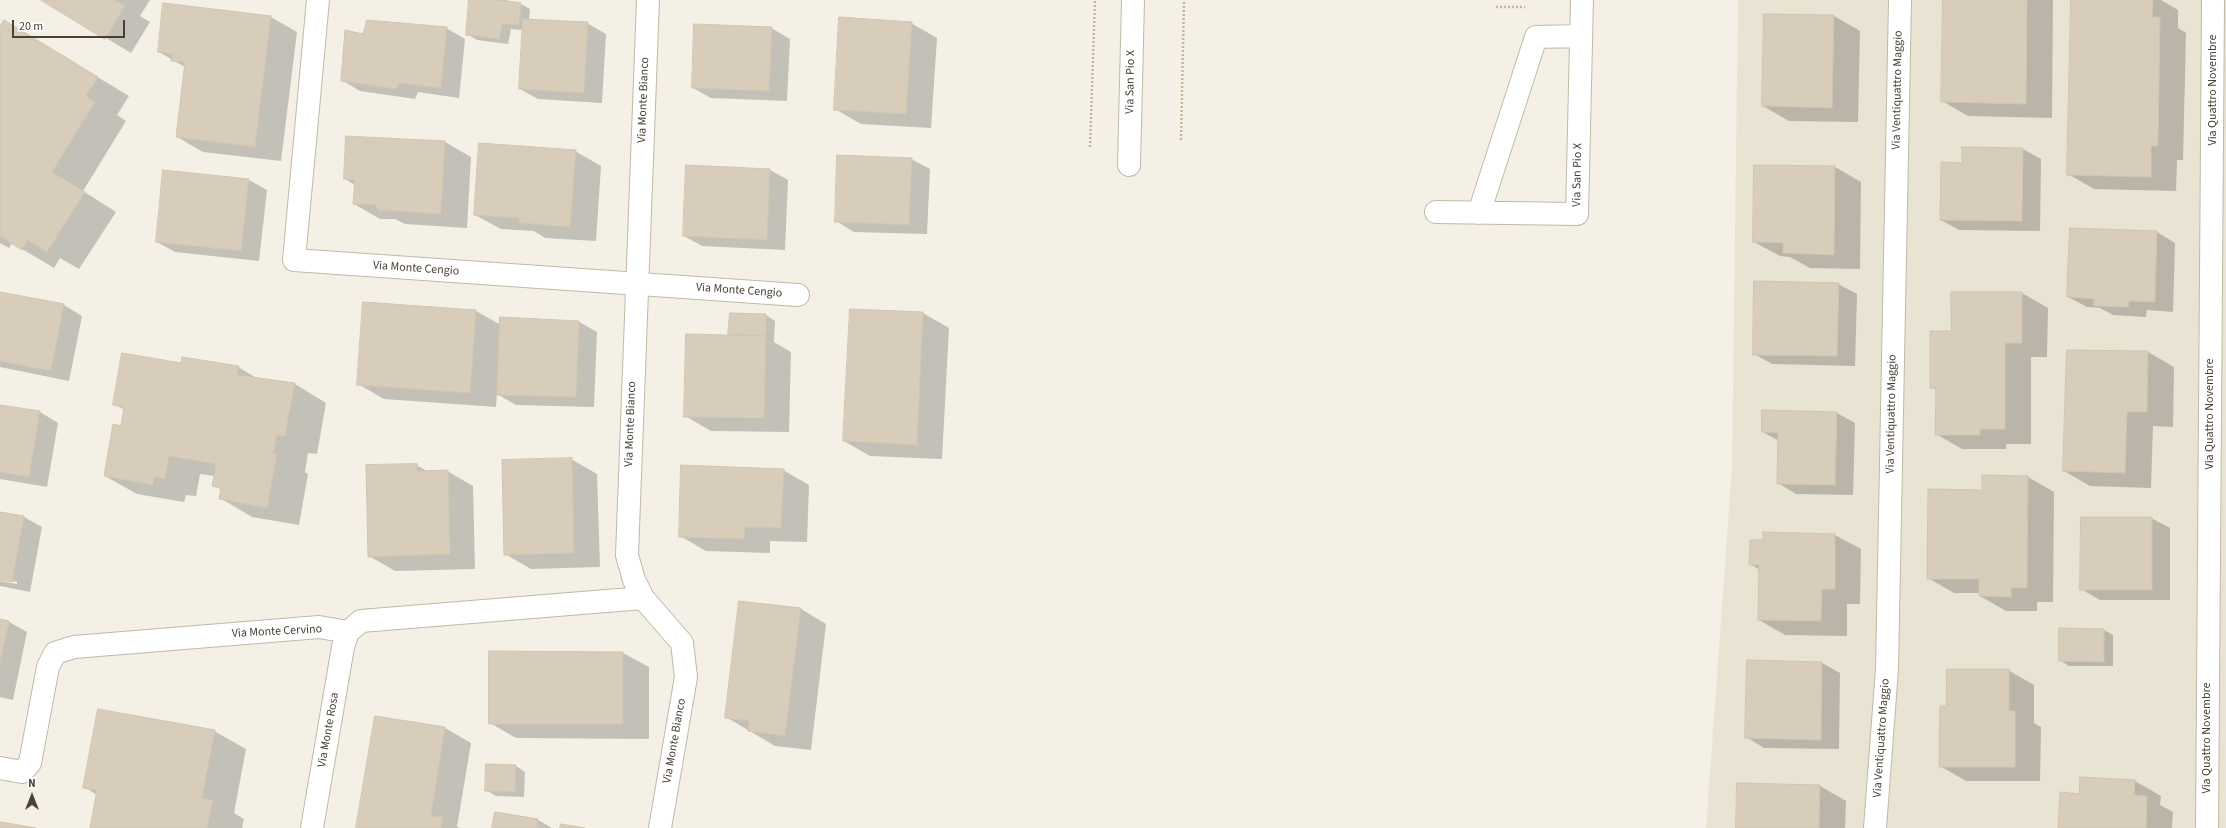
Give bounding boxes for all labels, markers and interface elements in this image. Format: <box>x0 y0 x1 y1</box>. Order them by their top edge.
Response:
scale bar <box>14 12 127 38</box>
text: 20 m <box>19 18 43 35</box>
street label: Via Ventiquattro Maggio <box>1890 30 1906 150</box>
street label: Via Quattro Novembre <box>2206 34 2220 146</box>
street label: Via San Pio X <box>1123 50 1139 114</box>
street label: Via Monte Bianco <box>635 57 653 143</box>
street label: Via San Pio X <box>1570 143 1586 207</box>
street label: Via Monte Cengio <box>372 259 460 279</box>
street label: Via Monte Cengio <box>695 281 783 301</box>
street label: Via Ventiquattro Maggio <box>1884 354 1900 474</box>
street label: Via Quattro Novembre <box>2203 358 2217 470</box>
street label: Via Monte Bianco <box>622 381 640 467</box>
street label: Via Monte Cervino <box>231 622 323 642</box>
street label: Via Ventiquattro Maggio <box>1871 678 1893 798</box>
street label: Via Quattro Novembre <box>2200 682 2214 794</box>
street label: Via Monte Rosa <box>315 691 343 769</box>
street label: Via Monte Bianco <box>660 697 690 785</box>
north arrow <box>12 776 52 816</box>
text: N <box>28 776 36 791</box>

